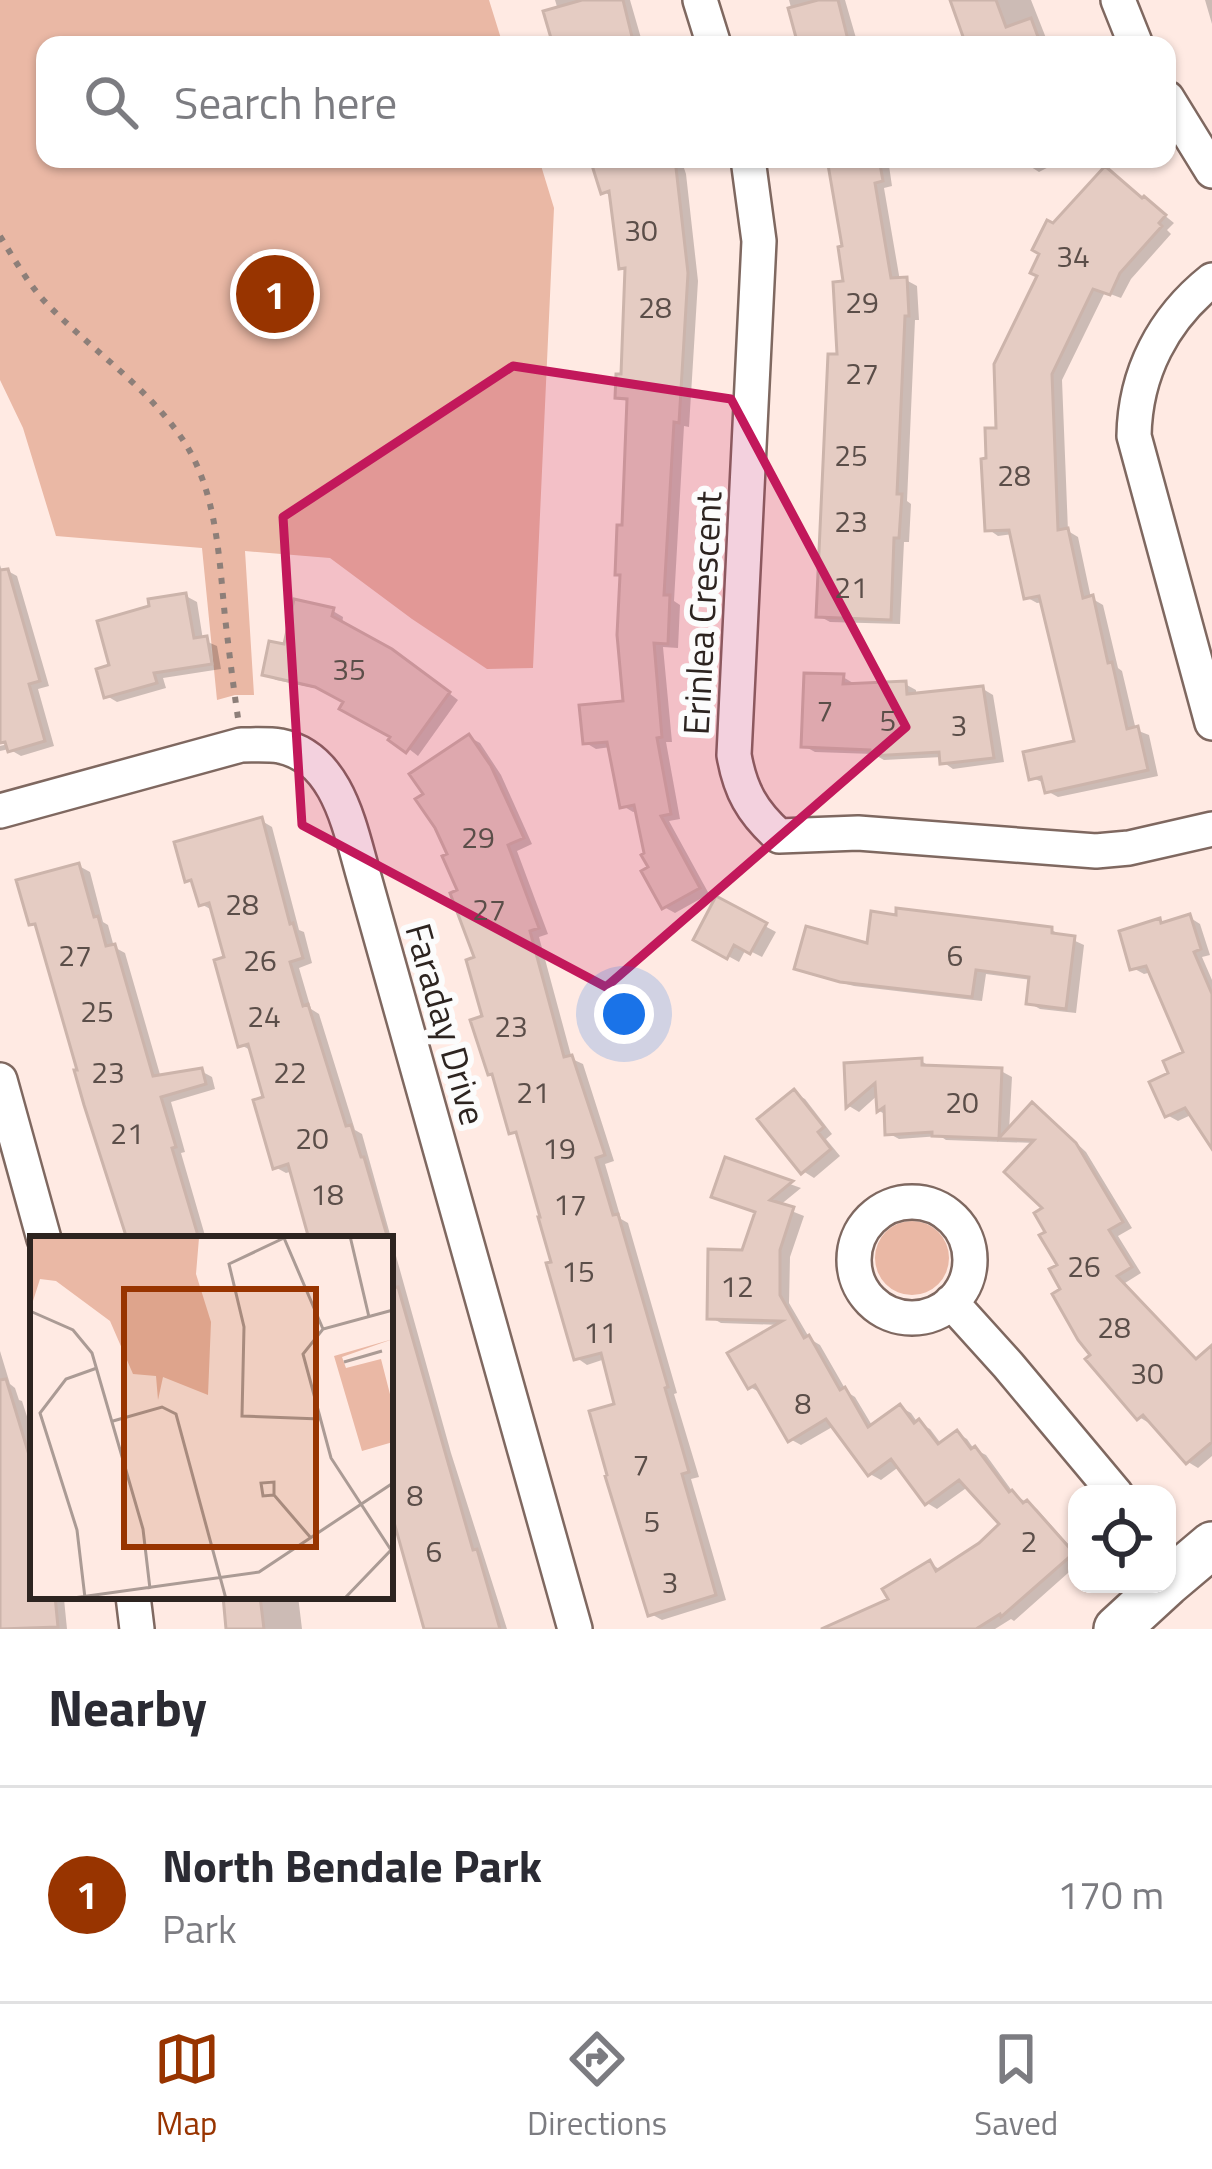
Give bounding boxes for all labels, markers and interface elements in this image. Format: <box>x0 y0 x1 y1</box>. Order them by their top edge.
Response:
search box <box>36 36 1176 168</box>
text: Search here <box>174 68 397 136</box>
icon: search <box>78 69 144 135</box>
house number: 30 <box>624 207 658 253</box>
house number: 34 <box>1056 233 1090 279</box>
pin: 1 <box>236 249 314 339</box>
house number: 29 <box>845 279 879 325</box>
house number: 28 <box>638 284 672 330</box>
house number: 27 <box>845 350 879 396</box>
house number: 25 <box>834 432 868 478</box>
house number: 28 <box>997 452 1031 498</box>
street label: Erinlea Crescent <box>668 489 735 736</box>
house number: 23 <box>834 498 868 544</box>
house number: 21 <box>834 564 868 610</box>
house number: 35 <box>332 646 366 692</box>
house number: 7 <box>817 687 833 733</box>
house number: 5 <box>880 697 896 743</box>
house number: 3 <box>951 702 967 748</box>
house number: 29 <box>461 814 495 860</box>
house number: 28 <box>225 881 259 927</box>
house number: 27 <box>472 886 506 932</box>
street label: Faraday Drive <box>391 917 501 1131</box>
house number: 27 <box>58 932 92 978</box>
house number: 6 <box>947 932 963 978</box>
house number: 26 <box>243 937 277 983</box>
your location <box>594 984 654 1044</box>
house number: 25 <box>80 988 114 1034</box>
house number: 24 <box>247 993 281 1039</box>
house number: 23 <box>494 1003 528 1049</box>
house number: 23 <box>91 1049 125 1095</box>
house number: 22 <box>273 1049 307 1095</box>
house number: 21 <box>516 1069 550 1115</box>
house number: 20 <box>945 1079 979 1125</box>
house number: 21 <box>110 1110 144 1156</box>
house number: 20 <box>295 1115 329 1161</box>
house number: 19 <box>542 1125 576 1171</box>
house number: 18 <box>310 1171 344 1217</box>
house number: 17 <box>553 1181 587 1227</box>
inset map <box>30 1236 393 1599</box>
house number: 26 <box>1067 1243 1101 1289</box>
house number: 15 <box>561 1248 595 1294</box>
house number: 12 <box>720 1263 754 1309</box>
house number: 28 <box>1097 1304 1131 1350</box>
house number: 11 <box>583 1309 617 1355</box>
house number: 30 <box>1130 1350 1164 1396</box>
house number: 8 <box>795 1380 811 1426</box>
house number: 7 <box>633 1441 649 1487</box>
house number: 8 <box>407 1472 423 1518</box>
map controls <box>1068 1485 1176 1593</box>
button: locate <box>1068 1485 1176 1593</box>
house number: 5 <box>644 1498 660 1544</box>
house number: 2 <box>1021 1518 1037 1564</box>
house number: 6 <box>426 1528 442 1574</box>
house number: 3 <box>662 1559 678 1605</box>
text: Nearby <box>48 1668 207 1746</box>
text: North Bendale Park <box>162 1831 542 1899</box>
text: 1 <box>76 1865 98 1924</box>
text: 170 m <box>1057 1865 1164 1924</box>
text: Park <box>162 1899 237 1958</box>
tab: Map <box>154 2026 220 2148</box>
tab: Directions <box>527 2026 667 2148</box>
tab: Saved <box>974 2026 1058 2148</box>

